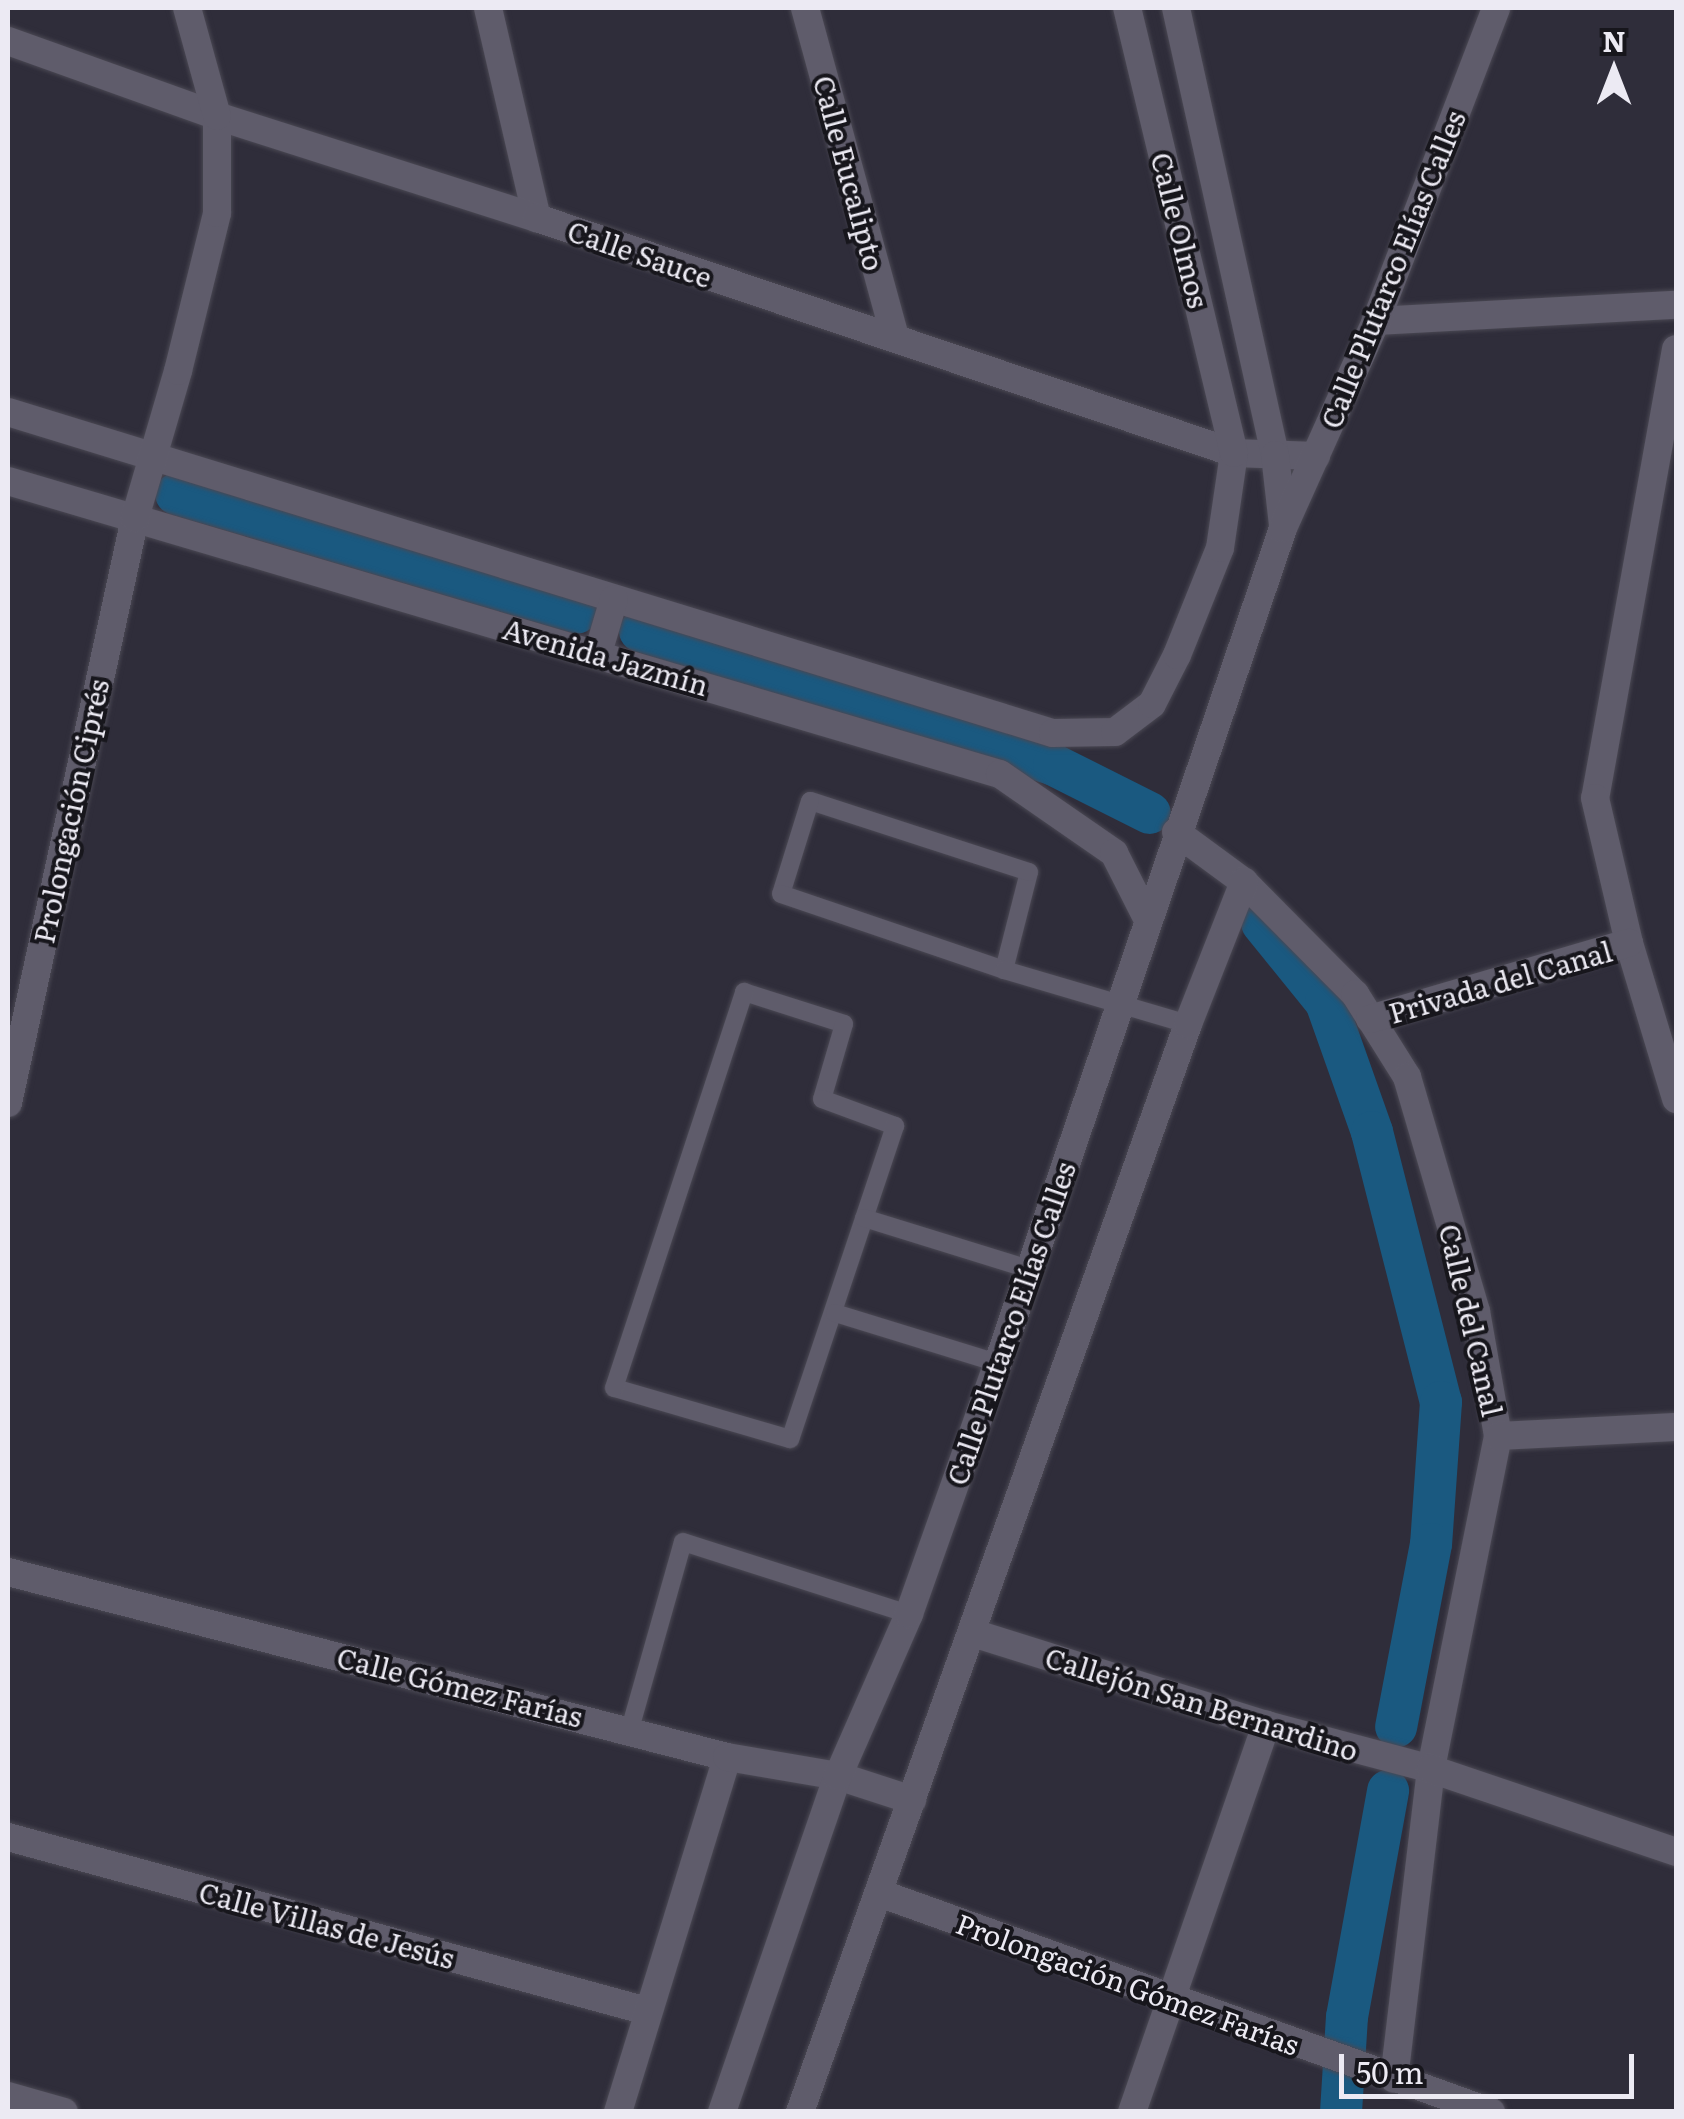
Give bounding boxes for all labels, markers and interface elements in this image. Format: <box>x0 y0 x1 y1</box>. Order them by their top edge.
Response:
text: N <box>1602 19 1626 61</box>
north arrow <box>1564 20 1664 120</box>
street label: Calle Eucalipto <box>808 72 892 274</box>
street label: Calle Plutarco Elías Calles <box>1313 105 1471 433</box>
street label: Calle Olmos <box>1145 149 1217 311</box>
street label: Calle Sauce <box>564 213 716 293</box>
street label: Avenida Jazmín <box>499 611 713 701</box>
street label: Prolongación Ciprés <box>26 676 114 946</box>
street label: Privada del Canal <box>1385 933 1615 1029</box>
street label: Calle Plutarco Elías Calles <box>939 1157 1081 1489</box>
street label: Calle del Canal <box>1434 1221 1510 1419</box>
street label: Calle Gómez Farías <box>334 1639 586 1733</box>
street label: Callejón San Bernardino <box>1042 1639 1362 1767</box>
street label: Calle Villas de Jesús <box>196 1874 458 1974</box>
street label: Prolongación Gómez Farías <box>952 1905 1304 2061</box>
scale bar <box>1344 2034 1639 2096</box>
text: 50 m <box>1356 2049 1424 2093</box>

